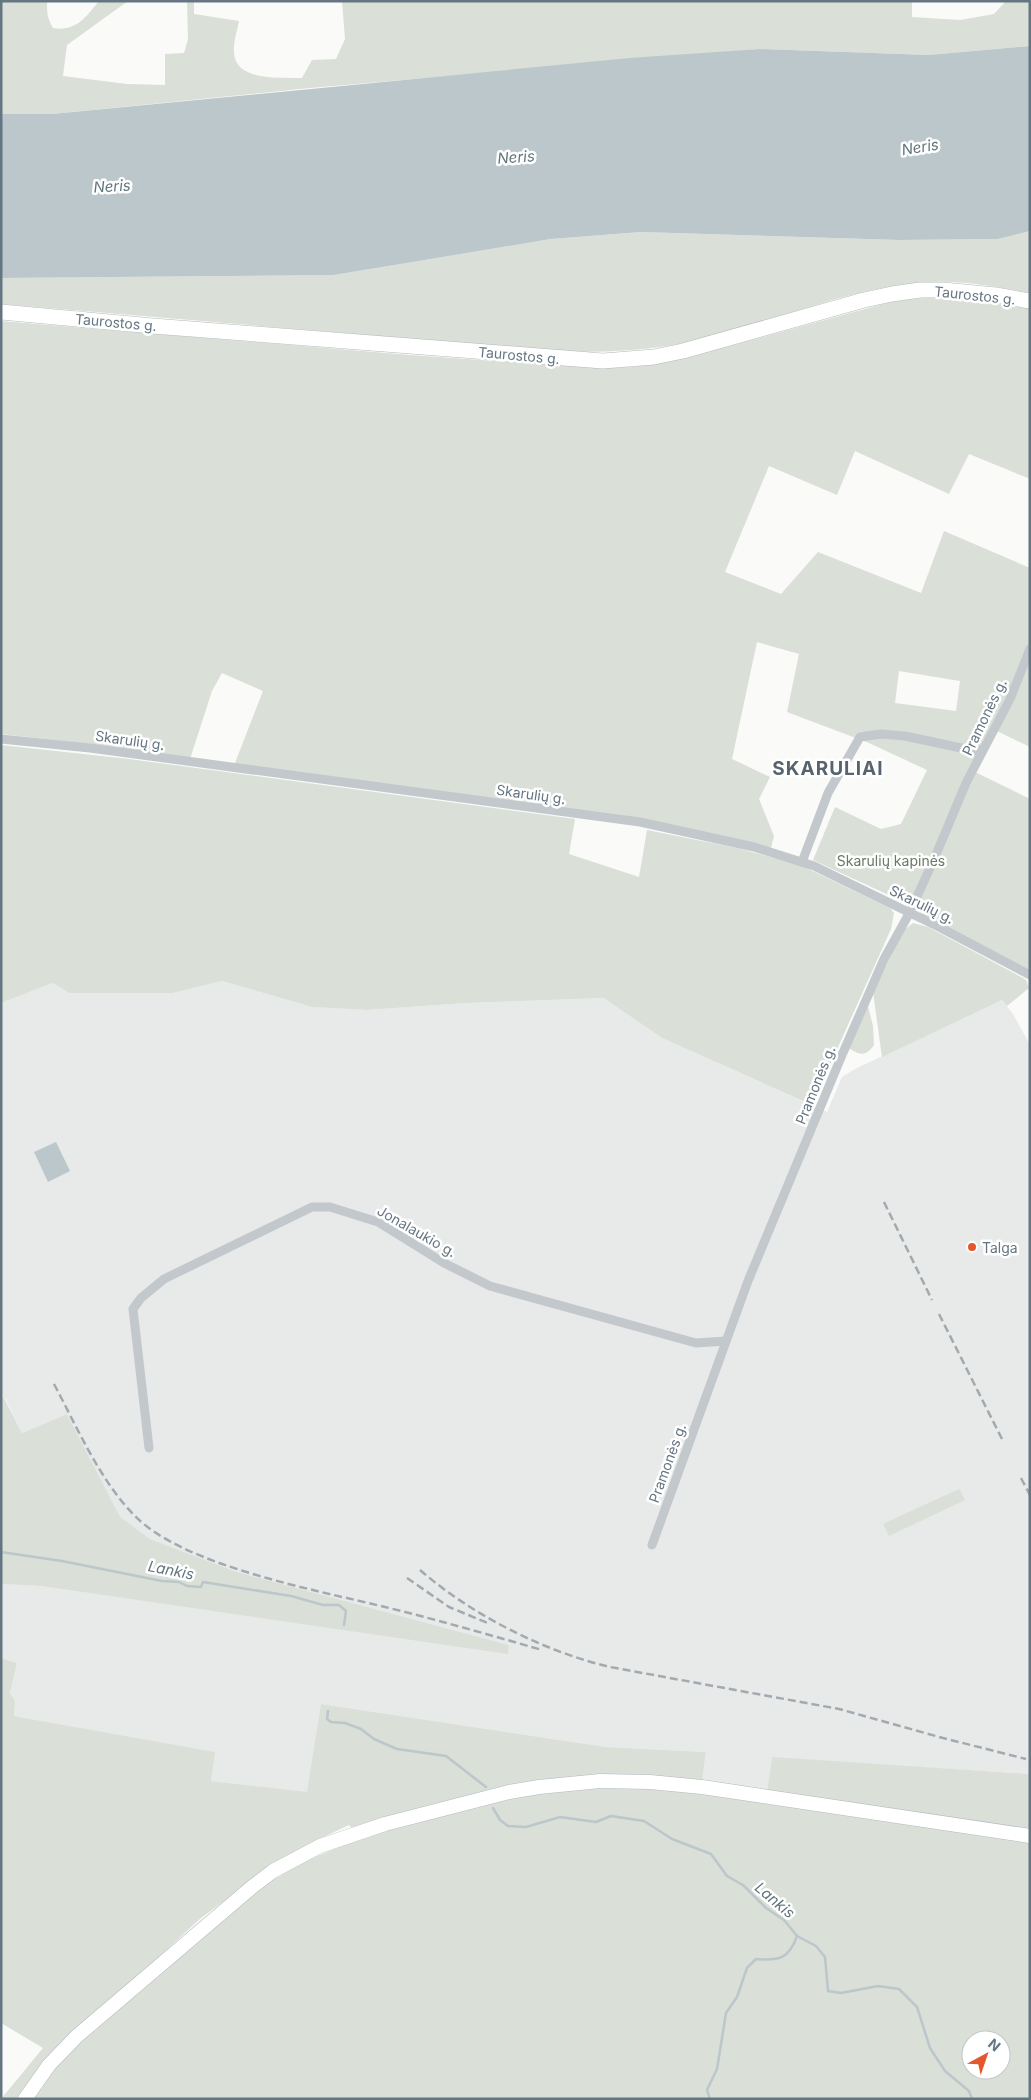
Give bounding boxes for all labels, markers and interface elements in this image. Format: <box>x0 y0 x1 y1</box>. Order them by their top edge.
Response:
water label: Neris <box>900 135 940 159</box>
water label: Neris <box>497 146 535 168</box>
water label: Neris <box>93 176 131 196</box>
street label: Taurostos g. <box>933 282 1017 308</box>
street label: Taurostos g. <box>75 310 157 334</box>
street label: Taurostos g. <box>478 343 560 367</box>
street label: Pramonės g. <box>958 676 1010 758</box>
street label: Skarulių g. <box>94 727 166 753</box>
district label: SKARULIAI <box>772 757 884 780</box>
street label: Skarulių g. <box>495 781 567 807</box>
park label: Skarulių kapinės <box>837 852 945 869</box>
street label: Skarulių g. <box>887 881 957 927</box>
street label: Pramonės g. <box>792 1043 838 1127</box>
street label: Jonalaukio g. <box>375 1202 459 1260</box>
place label: Talga <box>982 1239 1018 1256</box>
marker: Talga <box>966 1241 978 1253</box>
street label: Pramonės g. <box>645 1421 689 1505</box>
water label: Lankis <box>146 1556 196 1584</box>
water label: Lankis <box>751 1878 799 1922</box>
north arrow <box>961 2030 1011 2080</box>
text: N <box>985 2035 1004 2055</box>

